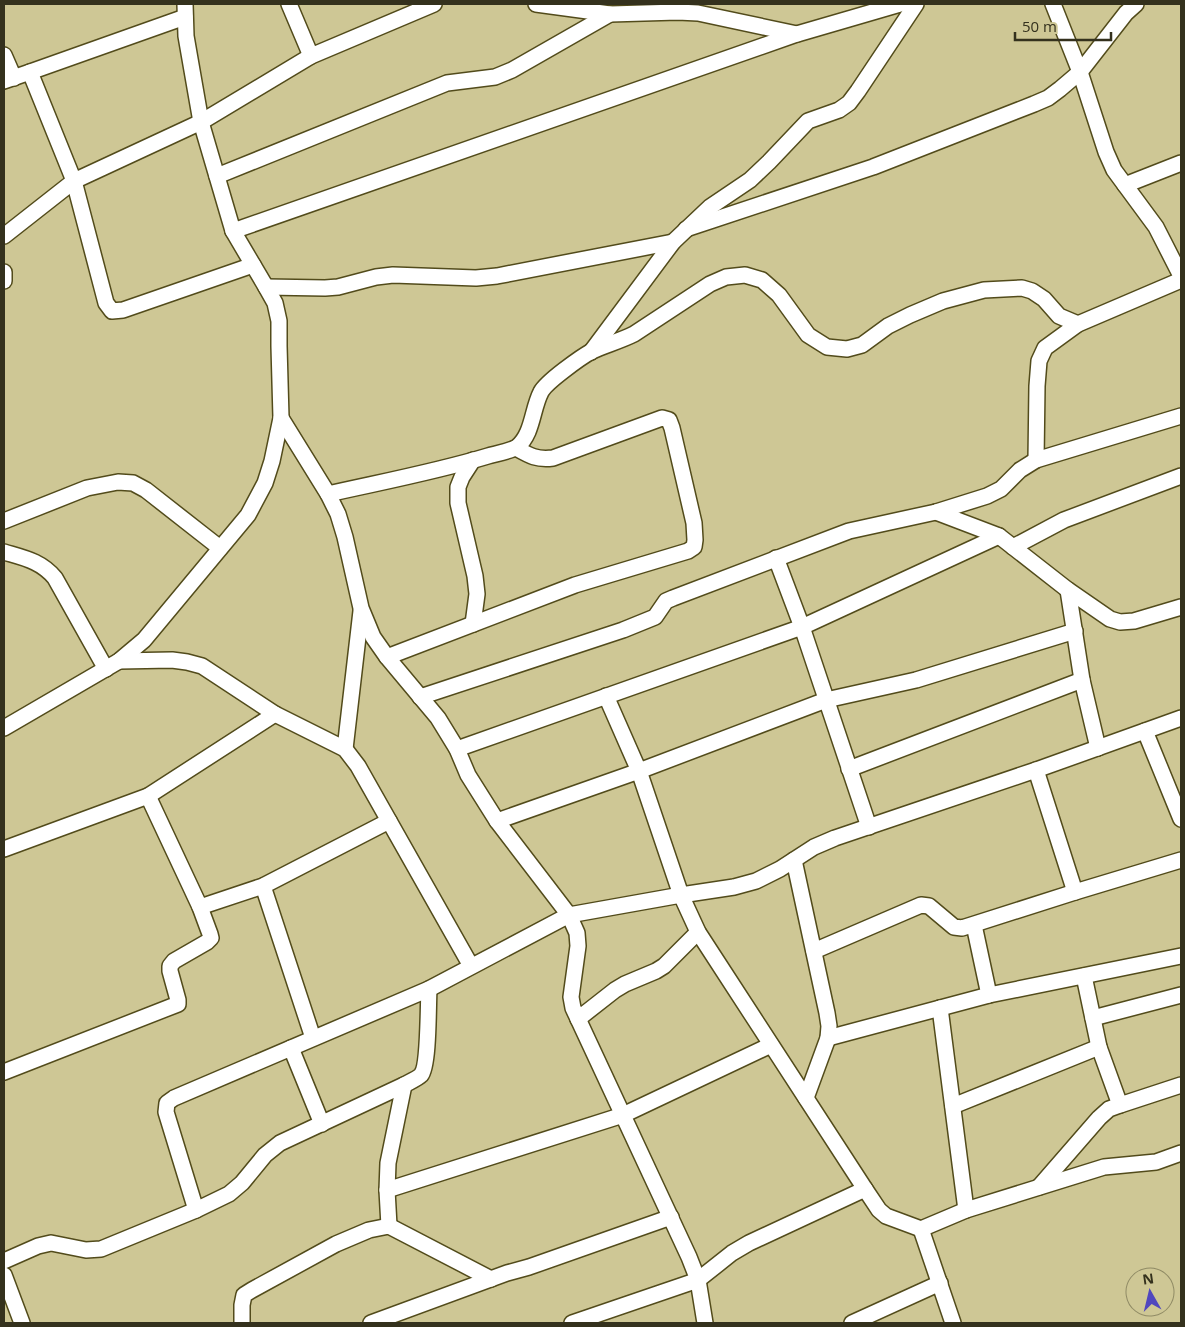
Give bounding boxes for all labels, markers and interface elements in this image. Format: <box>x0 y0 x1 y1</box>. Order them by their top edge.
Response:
scale bar <box>1015 10 1111 42</box>
text: 50 m <box>1022 16 1057 36</box>
north arrow <box>1125 1267 1175 1317</box>
text: N <box>1141 1268 1155 1289</box>

